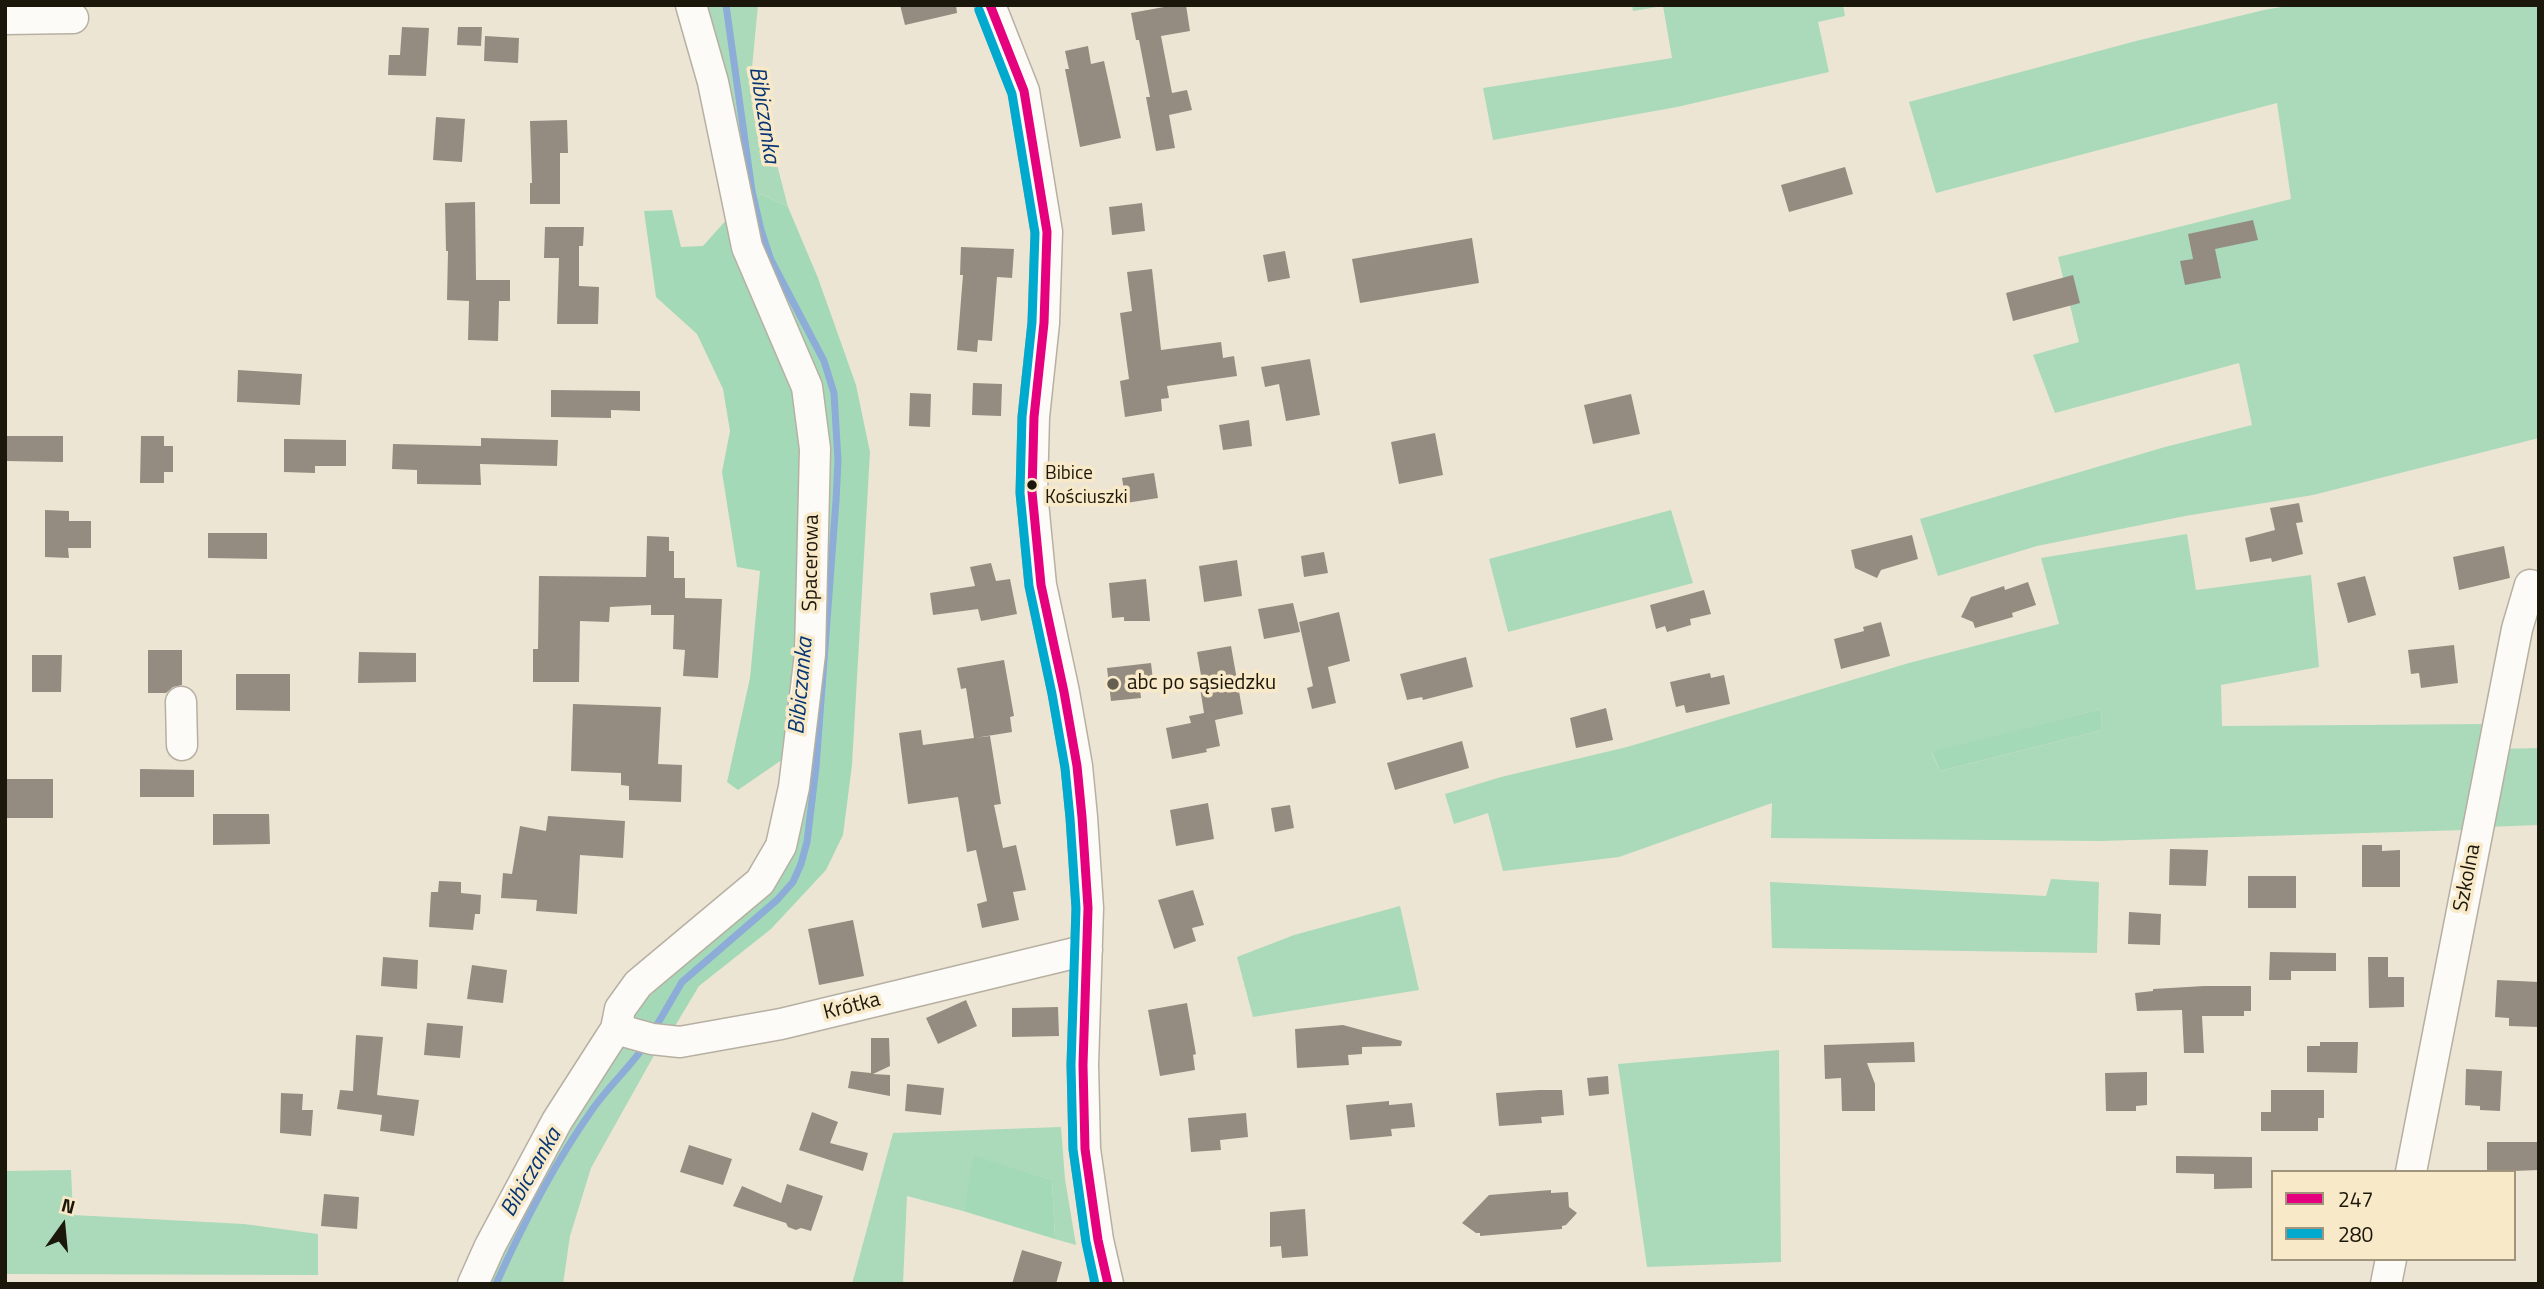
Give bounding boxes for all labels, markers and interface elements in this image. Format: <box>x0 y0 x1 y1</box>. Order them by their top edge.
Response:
water label: Bibiczanka <box>742 65 784 165</box>
place label: Bibice Kościuszki <box>1045 463 1128 507</box>
marker: Bibice Kościuszki <box>1025 478 1039 492</box>
street label: Spacerowa <box>799 514 825 612</box>
water label: Bibiczanka <box>784 636 820 736</box>
place label: abc po sąsiedzku <box>1127 671 1276 697</box>
marker: abc po sąsiedzku <box>1105 676 1121 692</box>
street label: Szkolna <box>2449 842 2487 914</box>
street label: Krótka <box>821 988 883 1026</box>
water label: Bibiczanka <box>496 1124 568 1222</box>
legend <box>2271 1170 2516 1261</box>
text: 247 <box>2338 1183 2373 1215</box>
text: N <box>58 1190 79 1221</box>
north arrow <box>28 1191 98 1261</box>
text: 280 <box>2338 1218 2373 1250</box>

